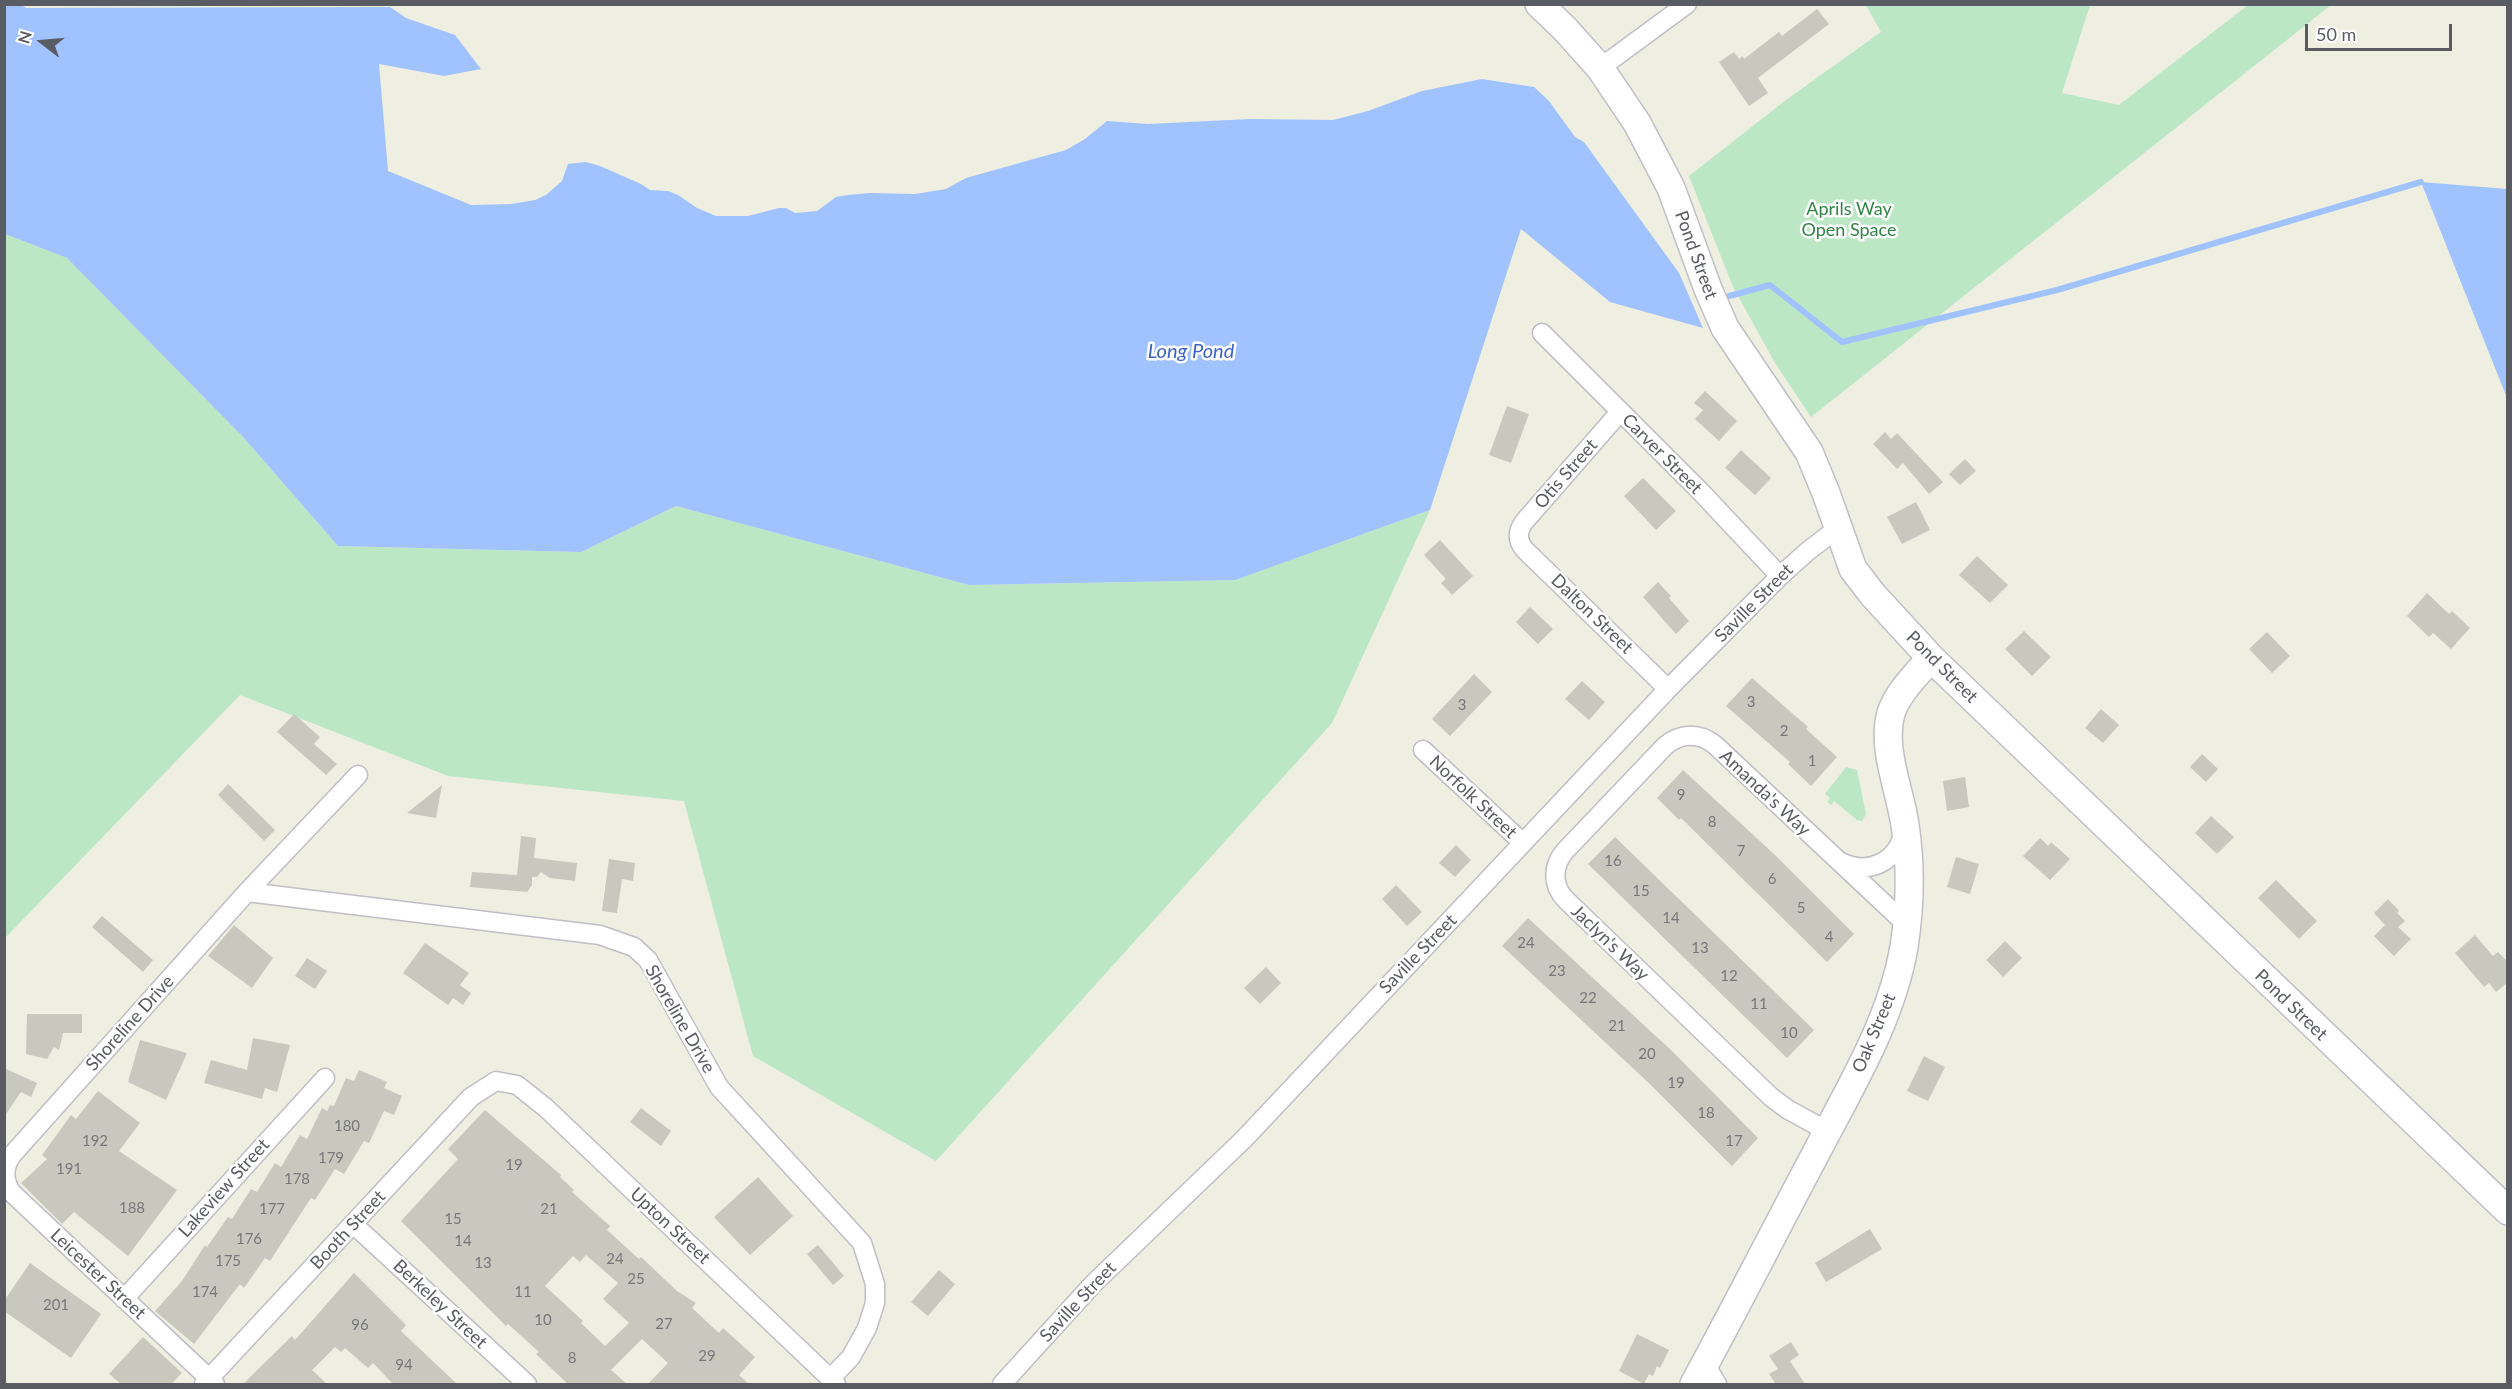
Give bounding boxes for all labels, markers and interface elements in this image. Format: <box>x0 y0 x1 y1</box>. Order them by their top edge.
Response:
north arrow <box>12 12 72 72</box>
scale bar <box>2308 12 2455 50</box>
text: 50 m <box>2316 23 2356 45</box>
text: N <box>13 28 35 45</box>
park label: Aprils Way Open Space <box>1801 198 1897 240</box>
street label: Pond Street <box>1670 208 1722 302</box>
water label: Long Pond <box>1148 340 1234 364</box>
street label: Carver Street <box>1617 409 1707 499</box>
street label: Otis Street <box>1530 435 1602 513</box>
street label: Saville Street <box>1710 559 1798 647</box>
street label: Dalton Street <box>1547 570 1637 658</box>
street label: Pond Street <box>1902 627 1982 707</box>
house number: 3 <box>1747 693 1755 711</box>
house number: 3 <box>1458 696 1466 714</box>
house number: 2 <box>1780 722 1788 740</box>
street label: Amanda's Way <box>1715 745 1815 841</box>
street label: Norfolk Street <box>1425 751 1521 843</box>
house number: 1 <box>1808 752 1816 770</box>
house number: 9 <box>1677 786 1685 804</box>
house number: 8 <box>1708 813 1716 831</box>
house number: 7 <box>1737 842 1745 860</box>
house number: 16 <box>1604 852 1622 870</box>
house number: 6 <box>1768 870 1776 888</box>
house number: 15 <box>1632 882 1650 900</box>
house number: 5 <box>1797 899 1805 917</box>
street label: Jaclyn's Way <box>1567 901 1653 985</box>
house number: 14 <box>1662 909 1680 927</box>
street label: Saville Street <box>1375 910 1461 998</box>
house number: 4 <box>1825 928 1833 946</box>
house number: 24 <box>1517 934 1535 952</box>
house number: 13 <box>1691 939 1709 957</box>
street label: Shoreline Drive <box>640 961 720 1077</box>
house number: 23 <box>1548 962 1566 980</box>
street label: Pond Street <box>2250 965 2332 1045</box>
house number: 12 <box>1720 967 1738 985</box>
street label: Shoreline Drive <box>81 971 179 1075</box>
house number: 22 <box>1579 989 1597 1007</box>
street label: Oak Street <box>1848 990 1900 1076</box>
house number: 11 <box>1750 995 1768 1013</box>
house number: 21 <box>1608 1017 1626 1035</box>
house number: 10 <box>1780 1024 1798 1042</box>
house number: 20 <box>1638 1045 1656 1063</box>
house number: 19 <box>1667 1074 1685 1092</box>
house number: 18 <box>1697 1104 1715 1122</box>
house number: 180 <box>334 1117 360 1135</box>
house number: 192 <box>82 1132 108 1150</box>
house number: 17 <box>1725 1132 1743 1150</box>
street label: Lakeview Street <box>174 1134 274 1242</box>
house number: 179 <box>318 1149 344 1167</box>
house number: 19 <box>505 1156 523 1174</box>
house number: 191 <box>56 1160 82 1178</box>
house number: 178 <box>284 1170 310 1188</box>
street label: Upton Street <box>625 1183 715 1269</box>
street label: Booth Street <box>306 1186 390 1274</box>
house number: 188 <box>119 1199 145 1217</box>
house number: 177 <box>259 1200 285 1218</box>
house number: 21 <box>540 1200 558 1218</box>
house number: 15 <box>444 1210 462 1228</box>
street label: Leicester Street <box>46 1224 150 1324</box>
house number: 176 <box>236 1230 262 1248</box>
house number: 14 <box>454 1232 472 1250</box>
house number: 24 <box>606 1250 624 1268</box>
house number: 175 <box>215 1252 241 1270</box>
house number: 13 <box>474 1254 492 1272</box>
street label: Berkeley Street <box>389 1255 491 1353</box>
street label: Saville Street <box>1035 1257 1121 1347</box>
house number: 25 <box>627 1270 645 1288</box>
house number: 174 <box>192 1283 218 1301</box>
house number: 11 <box>514 1283 532 1301</box>
house number: 201 <box>43 1296 69 1314</box>
house number: 10 <box>534 1311 552 1329</box>
house number: 27 <box>655 1315 673 1333</box>
house number: 96 <box>351 1316 369 1334</box>
house number: 29 <box>698 1347 716 1365</box>
house number: 8 <box>568 1349 576 1367</box>
house number: 94 <box>395 1356 413 1374</box>

